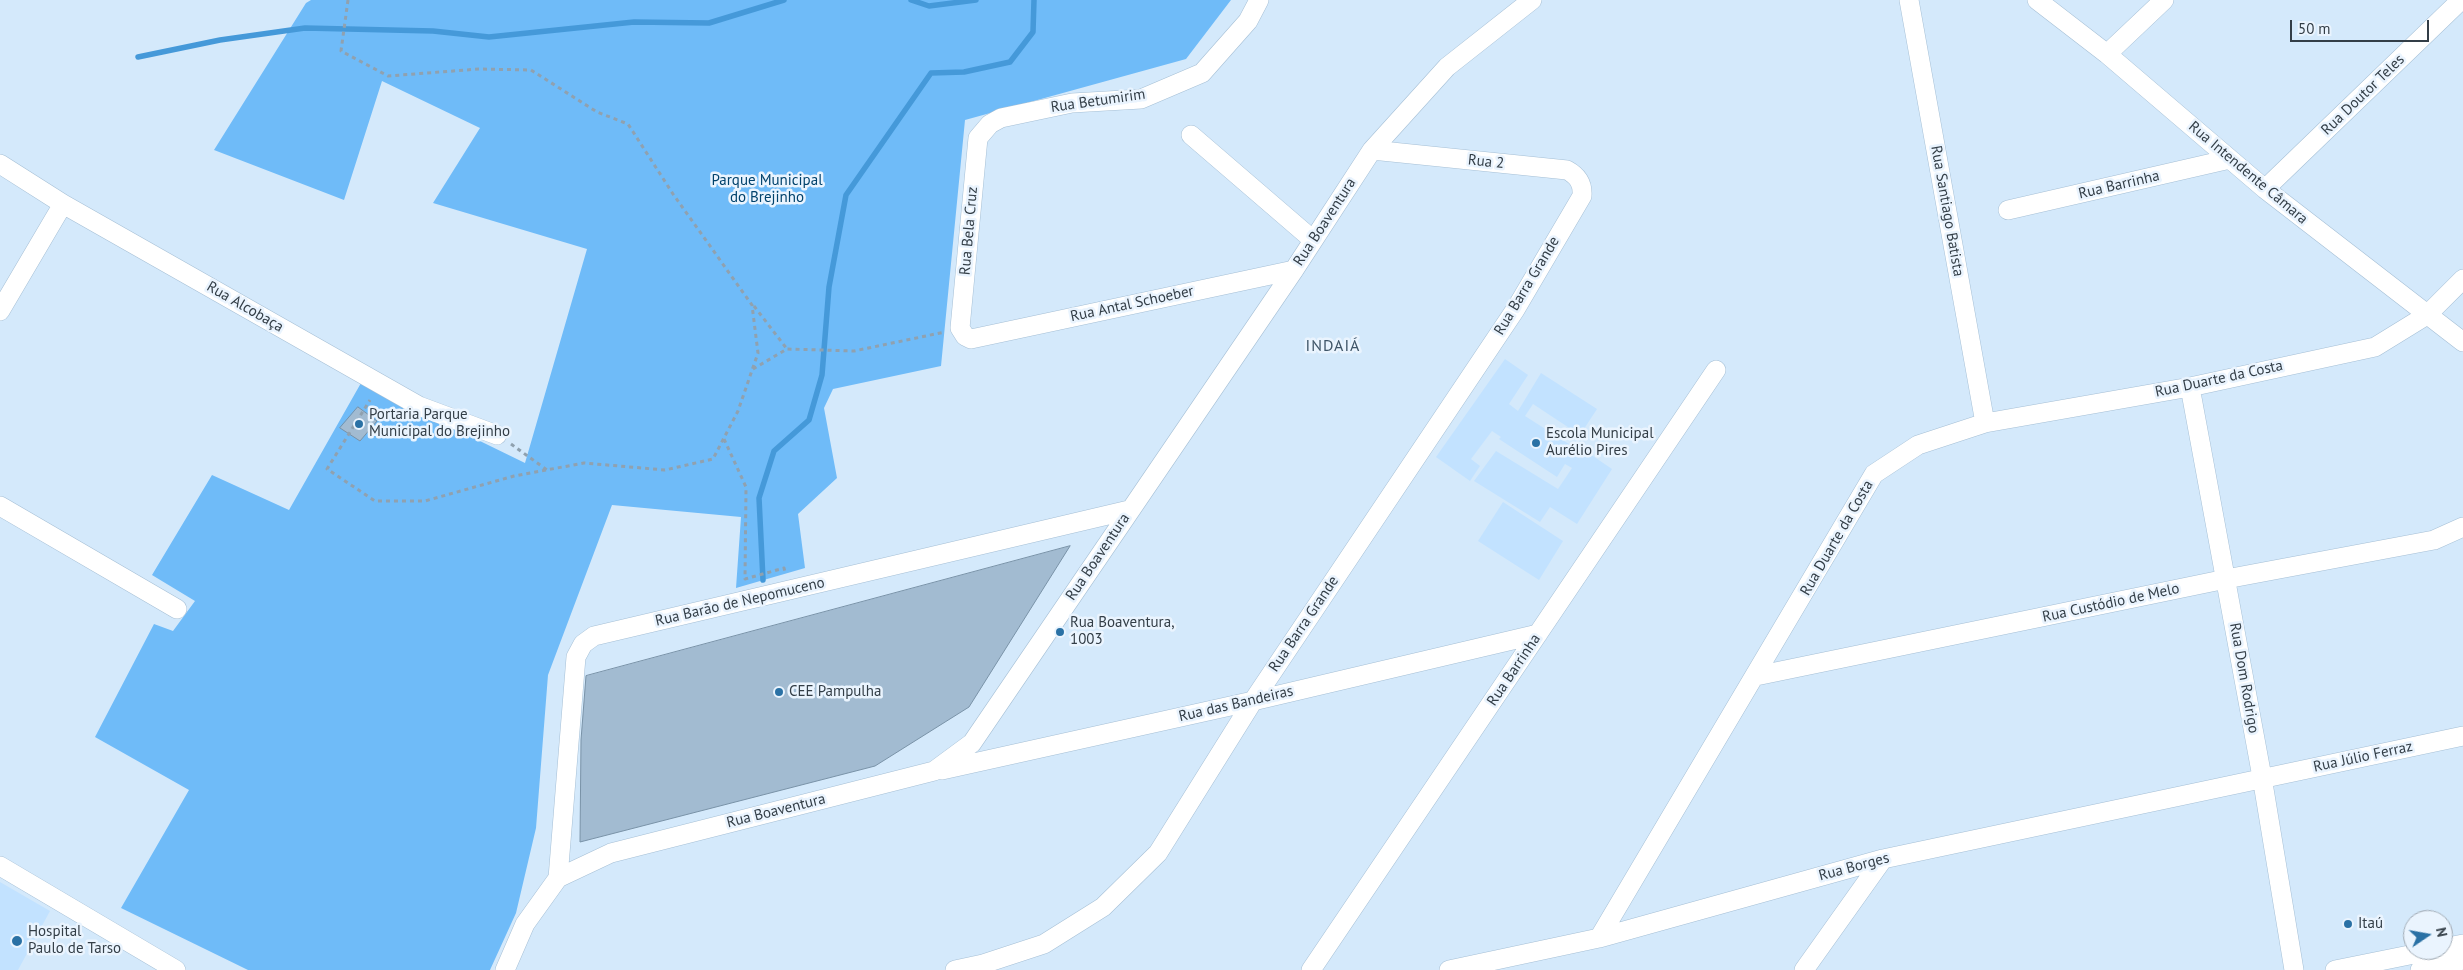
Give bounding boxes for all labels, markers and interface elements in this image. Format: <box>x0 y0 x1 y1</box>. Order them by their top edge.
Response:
scale bar <box>2293 10 2432 42</box>
text: 50 m <box>2298 19 2331 38</box>
street label: Rua Doutor Teles <box>2318 51 2408 139</box>
street label: Rua Betumirim <box>1050 85 1146 117</box>
street label: Rua Intendente Câmara <box>2185 118 2311 228</box>
street label: Rua Santiago Batista <box>1927 144 1967 278</box>
street label: Rua 2 <box>1467 151 1505 173</box>
street label: Rua Barrinha <box>2077 167 2161 203</box>
park label: Parque Municipal do Brejinho <box>711 172 823 207</box>
street label: Rua Boaventura <box>1290 175 1360 269</box>
street label: Rua Bela Cruz <box>956 186 982 276</box>
street label: Rua Barra Grande <box>1491 233 1563 339</box>
street label: Rua Alcobaça <box>203 278 287 336</box>
street label: Rua Antal Schoeber <box>1069 282 1195 326</box>
district label: INDAIÁ <box>1305 336 1361 356</box>
street label: Rua Duarte da Costa <box>2153 357 2285 401</box>
place label: Portaria Parque Municipal do Brejinho <box>369 406 510 441</box>
marker: Portaria Parque Municipal do Brejinho <box>353 418 365 430</box>
place label: Escola Municipal Aurélio Pires <box>1546 425 1654 460</box>
marker: Escola Municipal Aurélio Pires <box>1530 437 1542 449</box>
street label: Rua Duarte da Costa <box>1797 477 1877 599</box>
street label: Rua Boaventura <box>1062 510 1134 604</box>
street label: Rua Barra Grande <box>1265 573 1343 675</box>
street label: Rua Barão de Nepomuceno <box>654 574 826 630</box>
street label: Rua Custódio de Melo <box>2041 580 2181 626</box>
place label: Rua Boaventura, 1003 <box>1070 614 1175 649</box>
street label: Rua Dom Rodrigo <box>2225 621 2263 735</box>
marker: Rua Boaventura, 1003 <box>1054 626 1066 638</box>
street label: Rua Barrinha <box>1483 631 1545 709</box>
street label: Rua das Bandeiras <box>1177 682 1295 726</box>
place label: CEE Pampulha <box>789 683 881 701</box>
marker: CEE Pampulha <box>773 686 785 698</box>
street label: Rua Júlio Ferraz <box>2312 738 2414 776</box>
street label: Rua Boaventura <box>725 790 827 832</box>
street label: Rua Borges <box>1817 849 1891 885</box>
north arrow <box>2403 910 2453 960</box>
place label: Itaú <box>2358 915 2383 933</box>
marker: Itaú <box>2342 918 2354 930</box>
place label: Hospital Paulo de Tarso <box>28 923 121 958</box>
text: N <box>2432 926 2451 938</box>
marker: Hospital Paulo de Tarso <box>10 934 24 948</box>

